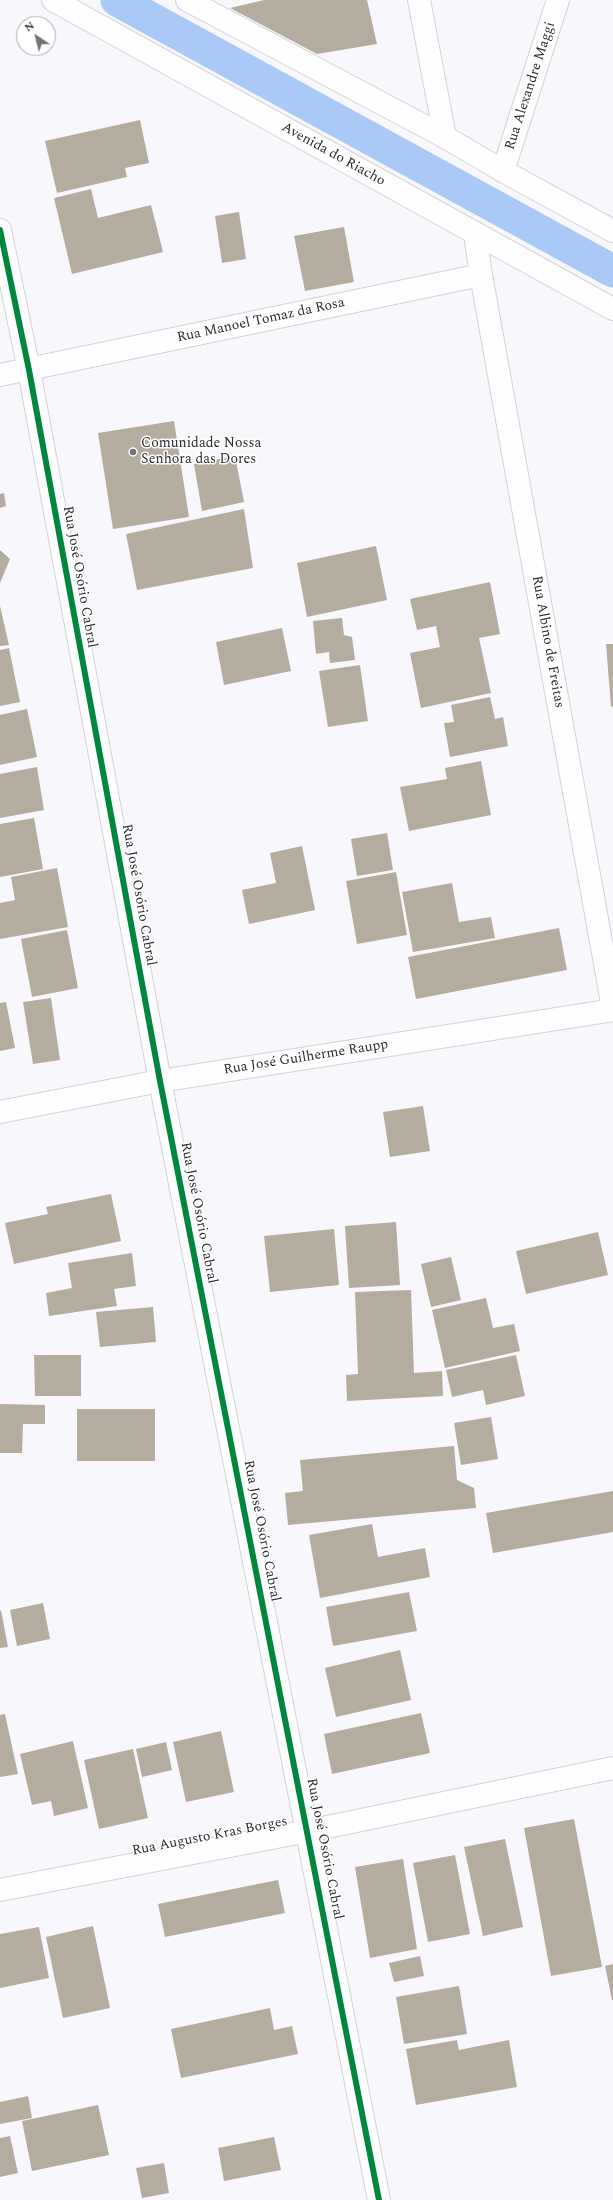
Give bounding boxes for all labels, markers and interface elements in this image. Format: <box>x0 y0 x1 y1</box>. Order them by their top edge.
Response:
north arrow <box>16 16 56 56</box>
text: N <box>21 17 38 36</box>
street label: Rua Alexandre Maggi <box>502 20 560 152</box>
street label: Avenida do Riacho <box>278 120 388 190</box>
street label: Rua Manoel Tomaz da Rosa <box>176 295 346 347</box>
place label: Comunidade Nossa Senhora das Dores <box>141 436 261 468</box>
marker: Comunidade Nossa Senhora das Dores <box>128 447 138 457</box>
street label: Rua José Osório Cabral <box>58 505 100 649</box>
street label: Rua Albino de Freitas <box>527 574 567 710</box>
street label: Rua José Osório Cabral <box>117 823 159 967</box>
street label: Rua José Guilherme Raupp <box>223 1037 389 1079</box>
street label: Rua José Osório Cabral <box>176 1141 220 1285</box>
street label: Rua José Osório Cabral <box>239 1459 283 1603</box>
street label: Rua José Osório Cabral <box>302 1777 346 1921</box>
street label: Rua Augusto Kras Borges <box>131 1814 289 1860</box>

